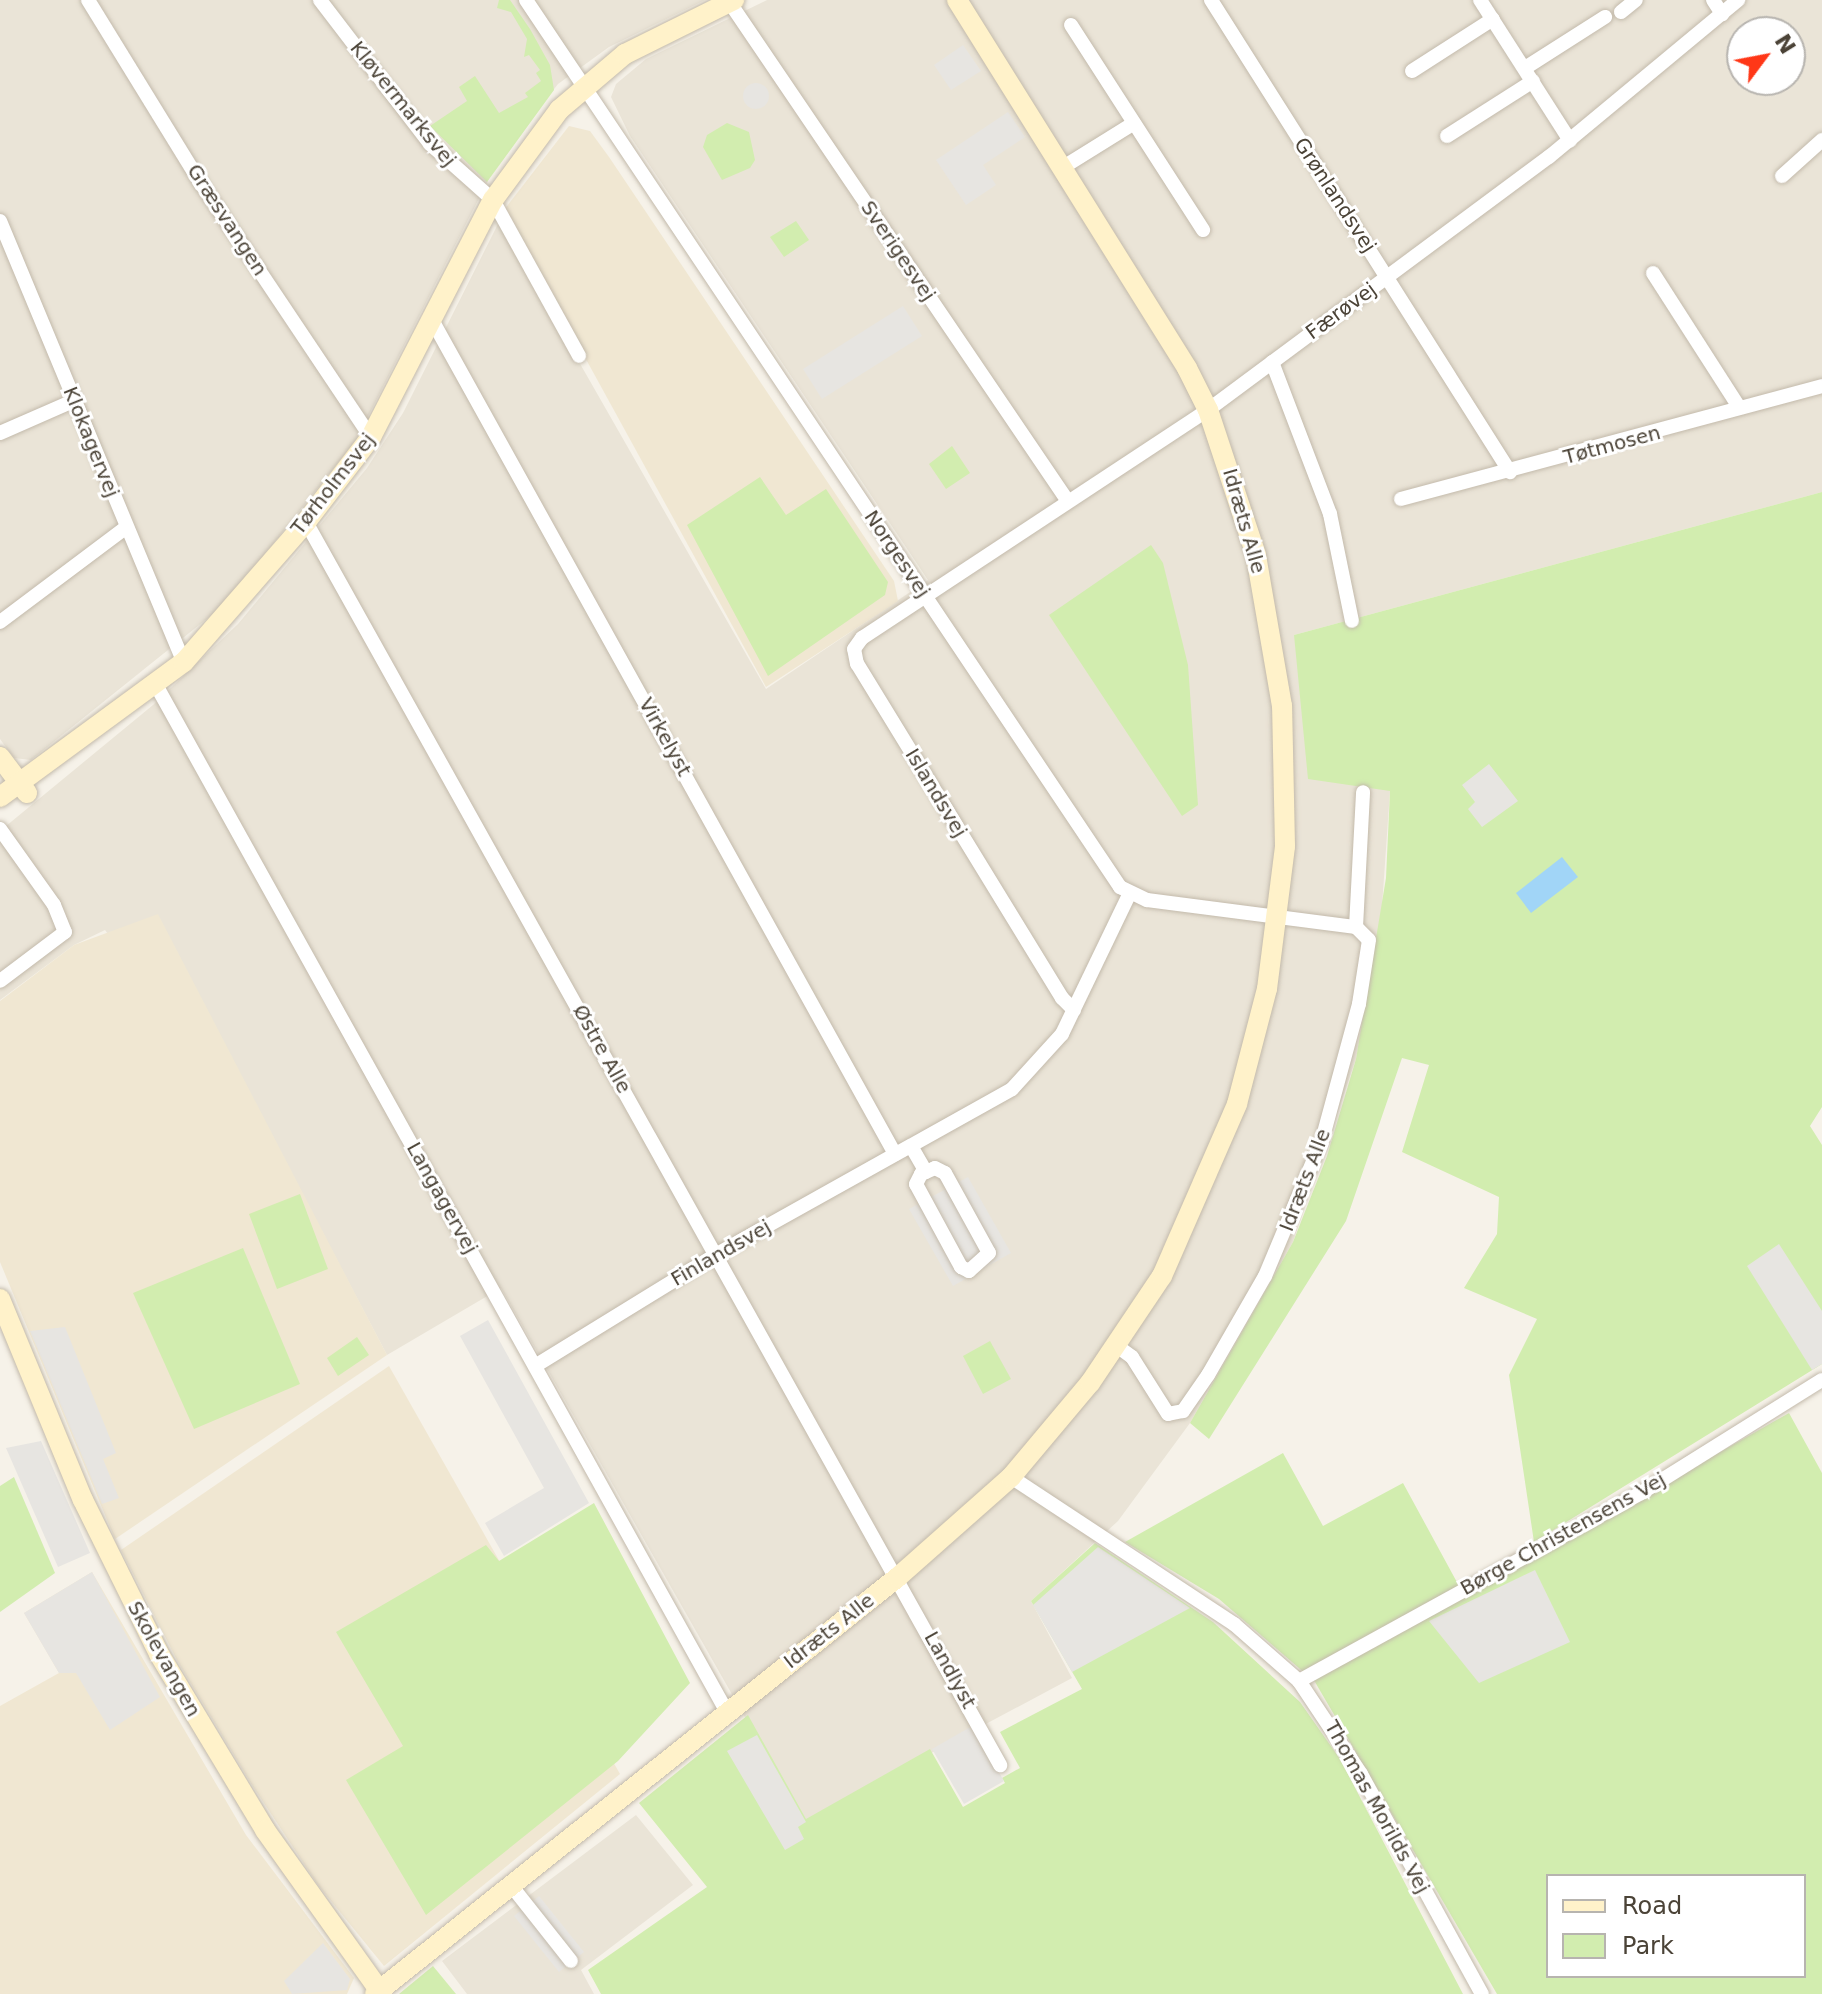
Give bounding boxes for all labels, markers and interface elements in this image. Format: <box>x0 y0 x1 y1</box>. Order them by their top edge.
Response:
north arrow <box>1726 16 1806 96</box>
text: N <box>1770 30 1801 59</box>
street label: Kløvermarksvej <box>345 36 461 172</box>
street label: Grønlandsvej <box>1289 133 1381 257</box>
street label: Græsvangen <box>182 160 272 280</box>
street label: Sverigesvej <box>856 196 940 306</box>
street label: Færøvej <box>1301 277 1381 345</box>
street label: Klokagervej <box>58 383 124 501</box>
street label: Tøtmosen <box>1561 421 1663 469</box>
street label: Tørholmsvej <box>286 428 380 540</box>
street label: Idræts Alle <box>1218 466 1270 576</box>
street label: Norgesvej <box>859 506 935 602</box>
street label: Virkelyst <box>634 694 696 780</box>
street label: Islandsvej <box>900 744 972 842</box>
street label: Østre Alle <box>568 1001 636 1097</box>
street label: Idræts Alle <box>1274 1125 1336 1235</box>
street label: Langagervej <box>401 1138 483 1258</box>
street label: Finlandsvej <box>667 1215 775 1291</box>
street label: Børge Christensens Vej <box>1456 1468 1670 1600</box>
street label: Idræts Alle <box>779 1588 879 1674</box>
street label: Skolevangen <box>122 1597 206 1721</box>
street label: Landlyst <box>919 1627 981 1713</box>
street label: Thomas Morilds Vej <box>1319 1716 1435 1898</box>
legend <box>1546 1874 1806 1978</box>
text: Road <box>1622 1892 1682 1920</box>
text: Park <box>1622 1932 1674 1960</box>

